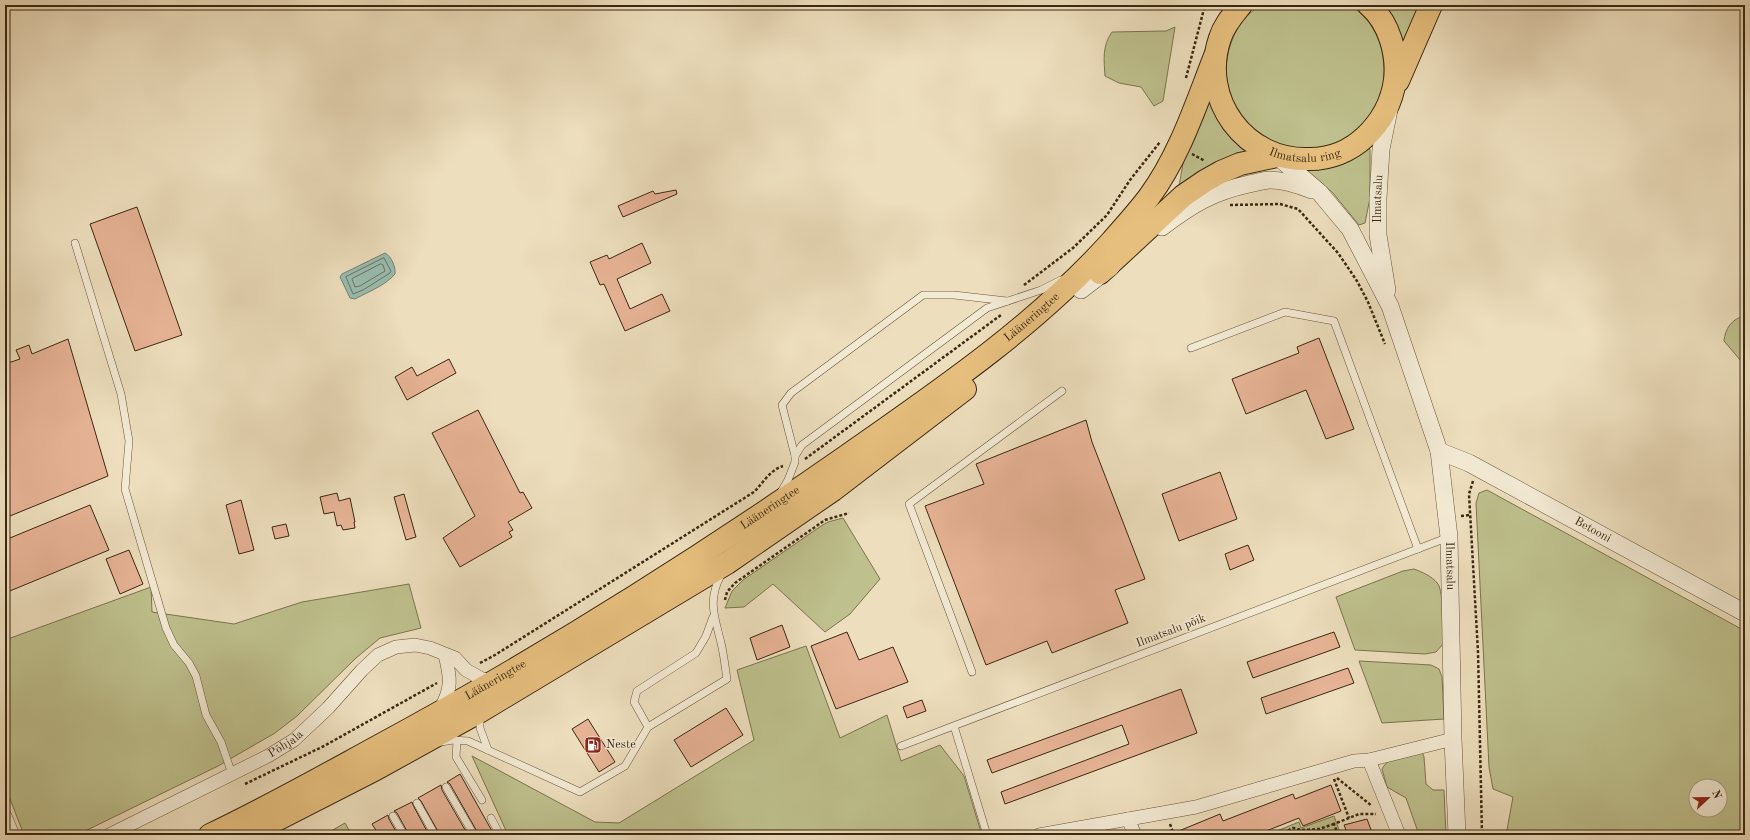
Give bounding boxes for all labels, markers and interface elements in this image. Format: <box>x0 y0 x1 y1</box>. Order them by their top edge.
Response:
street label: Ilmatsalu ring <box>1267 146 1343 165</box>
street label: Ilmatsalu <box>1372 174 1385 223</box>
street label: Lääneringtee <box>1002 291 1062 344</box>
street label: Lääneringtee <box>739 484 802 532</box>
street label: Betooni <box>1572 515 1613 545</box>
street label: Ilmatsalu <box>1443 542 1456 591</box>
street label: Ilmatsalu põik <box>1135 612 1207 650</box>
street label: Lääneringtee <box>463 658 529 703</box>
street label: Põhjala <box>266 728 306 760</box>
fuel station icon: Neste <box>583 735 603 755</box>
place label: Neste <box>606 739 636 751</box>
north arrow <box>1688 778 1728 818</box>
text: N <box>1709 789 1723 801</box>

